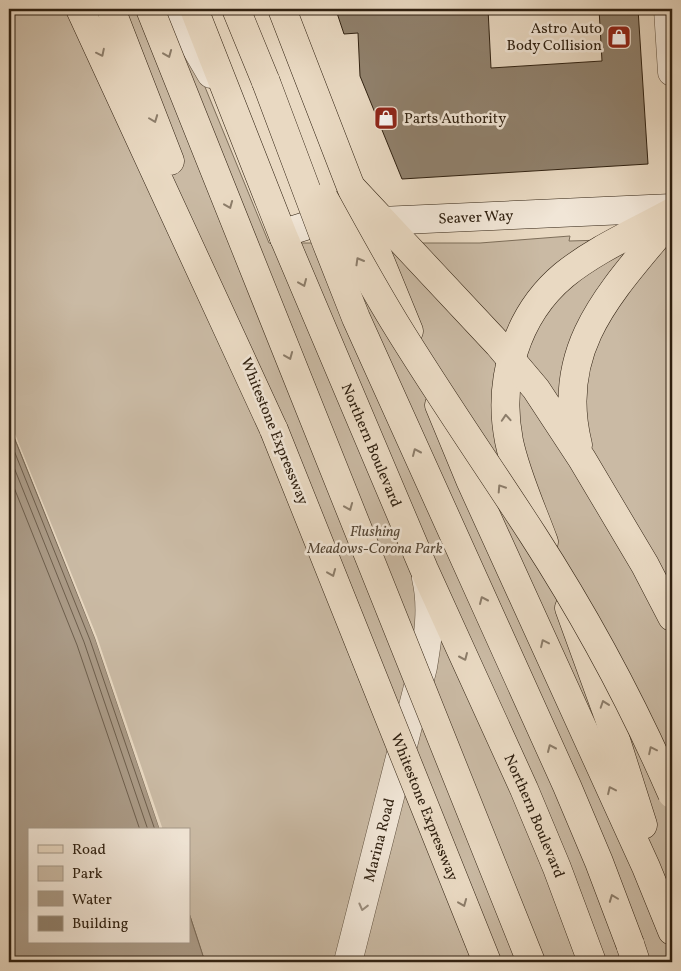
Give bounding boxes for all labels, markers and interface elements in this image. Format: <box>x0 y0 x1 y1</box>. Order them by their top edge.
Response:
place label: Astro Auto Body Collision <box>507 19 602 57</box>
shop icon: Astro Auto Body Collision <box>606 24 632 50</box>
one-way arrow <box>95 48 105 57</box>
one-way arrow <box>162 49 173 58</box>
shop icon: Parts Authority <box>373 105 399 131</box>
place label: Parts Authority <box>404 109 506 130</box>
one-way arrow <box>148 115 158 123</box>
one-way arrow <box>222 200 233 209</box>
street label: Seaver Way <box>438 206 514 230</box>
one-way arrow <box>355 258 365 267</box>
one-way arrow <box>297 278 308 287</box>
one-way arrow <box>283 351 293 360</box>
street label: Whitestone Expressway <box>234 355 313 508</box>
street label: Northern Boulevard <box>335 381 406 511</box>
one-way arrow <box>501 414 512 422</box>
one-way arrow <box>413 449 423 458</box>
one-way arrow <box>498 484 508 493</box>
one-way arrow <box>343 502 354 511</box>
park label: Flushing Meadows-Corona Park <box>306 522 443 560</box>
one-way arrow <box>325 568 336 577</box>
one-way arrow <box>479 596 490 605</box>
one-way arrow <box>540 639 550 648</box>
one-way arrow <box>458 652 469 661</box>
one-way arrow <box>600 700 610 708</box>
street label: Whitestone Expressway <box>385 730 463 884</box>
one-way arrow <box>546 744 557 753</box>
one-way arrow <box>648 746 658 755</box>
street label: Northern Boulevard <box>498 751 569 881</box>
one-way arrow <box>607 787 617 796</box>
street label: Marina Road <box>360 796 401 884</box>
legend <box>28 828 190 944</box>
text: Road <box>72 840 106 861</box>
text: Park <box>72 864 103 885</box>
text: Water <box>72 890 112 911</box>
one-way arrow <box>609 894 620 903</box>
one-way arrow <box>457 898 468 907</box>
one-way arrow <box>358 902 368 910</box>
text: Building <box>72 914 129 935</box>

